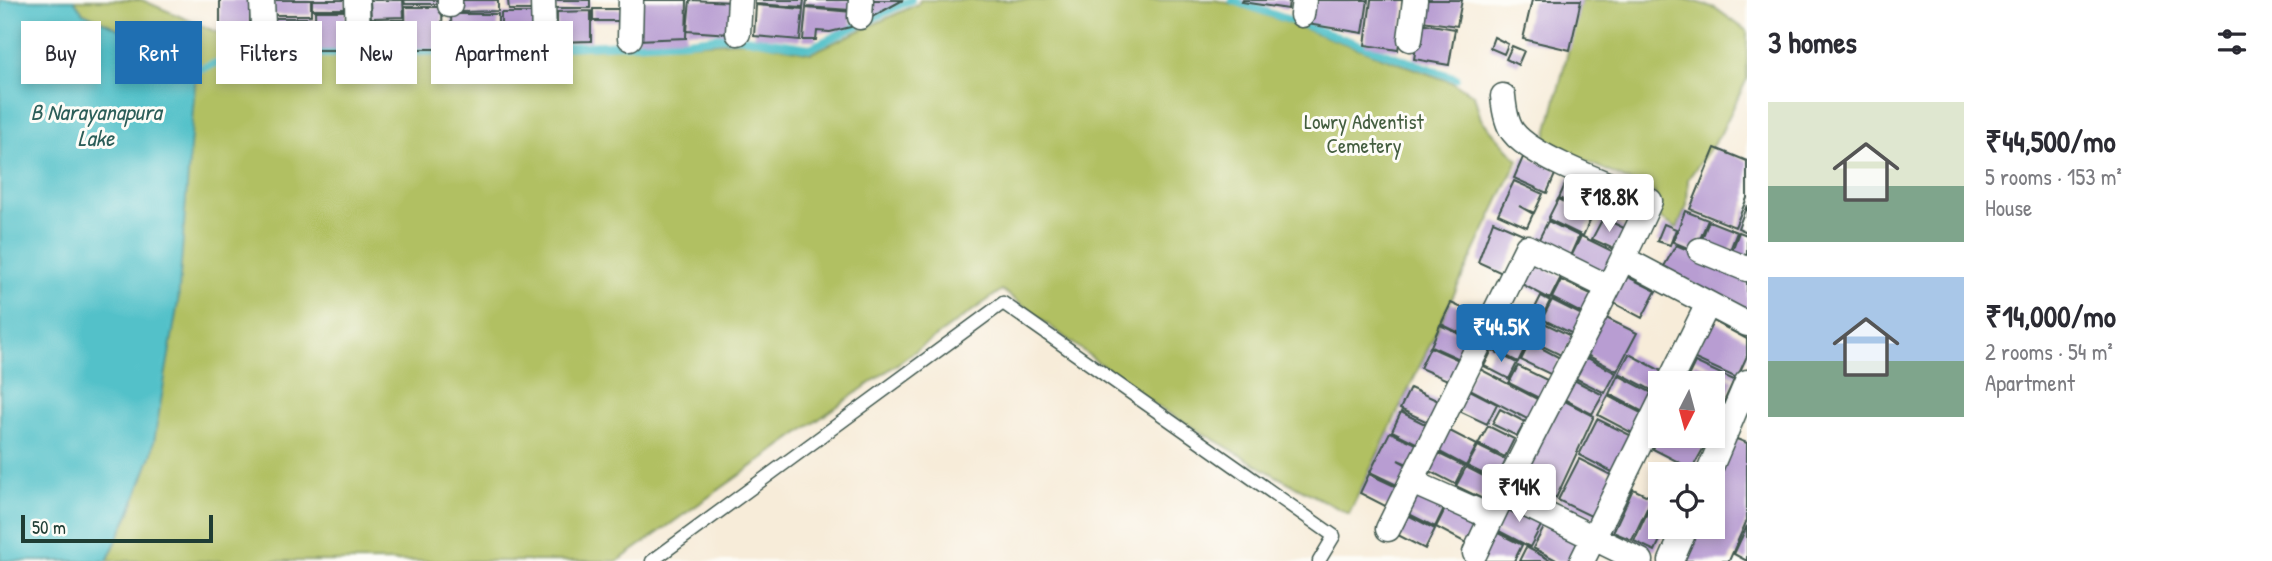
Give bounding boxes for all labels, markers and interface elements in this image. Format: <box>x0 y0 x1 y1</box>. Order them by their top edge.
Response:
chip: Buy <box>21 21 101 84</box>
chip: Rent <box>115 21 202 84</box>
chip: Filters <box>216 21 322 84</box>
chip: New <box>336 21 417 84</box>
chip: Apartment <box>431 21 573 84</box>
text: 3 homes <box>1768 22 1857 62</box>
icon: filters <box>2213 23 2251 61</box>
water label: B Narayanapura Lake <box>30 96 164 153</box>
park label: Lowry Adventist Cemetery <box>1304 107 1425 160</box>
text: ₹44,500/mo <box>1985 121 2115 161</box>
icon: home <box>1824 130 1908 214</box>
text: 5 rooms · 153 m² <box>1985 161 2122 192</box>
pin: ₹18.8K <box>1552 174 1666 234</box>
text: ₹18.8K <box>1580 181 1638 212</box>
text: House <box>1985 192 2032 223</box>
text: ₹14,000/mo <box>1985 296 2116 336</box>
pin: ₹44.5K <box>1444 304 1558 364</box>
icon: home <box>1824 305 1908 389</box>
text: ₹44.5K <box>1472 311 1530 342</box>
text: 2 rooms · 54 m² <box>1985 336 2113 367</box>
text: Apartment <box>1985 367 2075 398</box>
north arrow <box>1648 371 1726 448</box>
map controls <box>1648 371 1725 539</box>
button: locate <box>1648 462 1725 539</box>
pin: ₹14K <box>1478 464 1560 524</box>
text: ₹14K <box>1498 471 1540 502</box>
scale bar <box>21 512 214 544</box>
text: 50 m <box>32 514 66 540</box>

